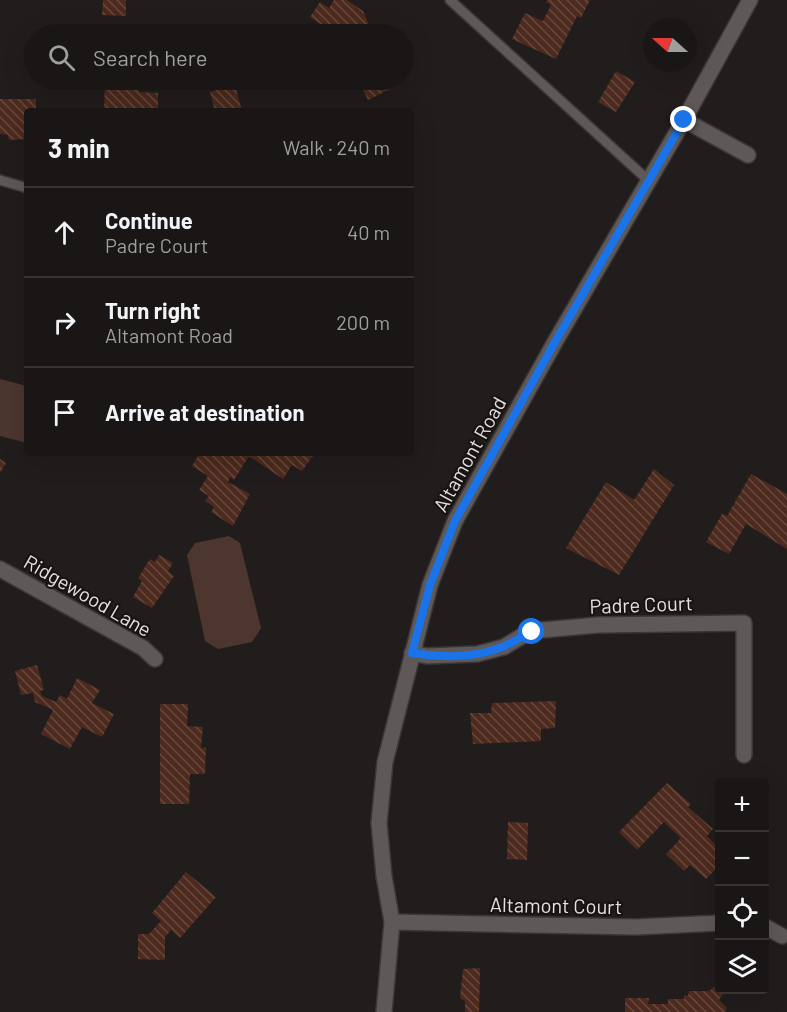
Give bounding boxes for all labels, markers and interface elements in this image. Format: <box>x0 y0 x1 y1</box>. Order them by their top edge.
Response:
north arrow <box>643 18 697 72</box>
search box <box>24 24 414 90</box>
icon: search <box>45 41 78 74</box>
text: Search here <box>93 44 207 70</box>
route end <box>670 106 696 132</box>
text: 3 min <box>48 132 110 163</box>
text: Walk · 240 m <box>283 135 390 159</box>
text: Continue <box>105 207 193 233</box>
icon: ahead <box>48 216 81 249</box>
text: 40 m <box>347 220 390 244</box>
text: Padre Court <box>105 233 208 257</box>
text: Turn right <box>105 297 200 323</box>
icon: right <box>48 306 81 339</box>
text: 200 m <box>336 310 390 334</box>
text: Altamont Road <box>105 323 233 347</box>
street label: Altamont Road <box>428 392 510 516</box>
icon: arrive <box>48 396 81 429</box>
text: Arrive at destination <box>105 399 304 425</box>
street label: Ridgewood Lane <box>20 549 156 641</box>
street label: Padre Court <box>589 590 693 618</box>
route start <box>518 618 544 644</box>
map controls <box>715 778 769 994</box>
button: + <box>715 778 769 832</box>
button: − <box>715 832 769 886</box>
button: locate <box>715 886 769 940</box>
street label: Altamont Court <box>490 892 622 918</box>
button: layers <box>715 940 769 994</box>

